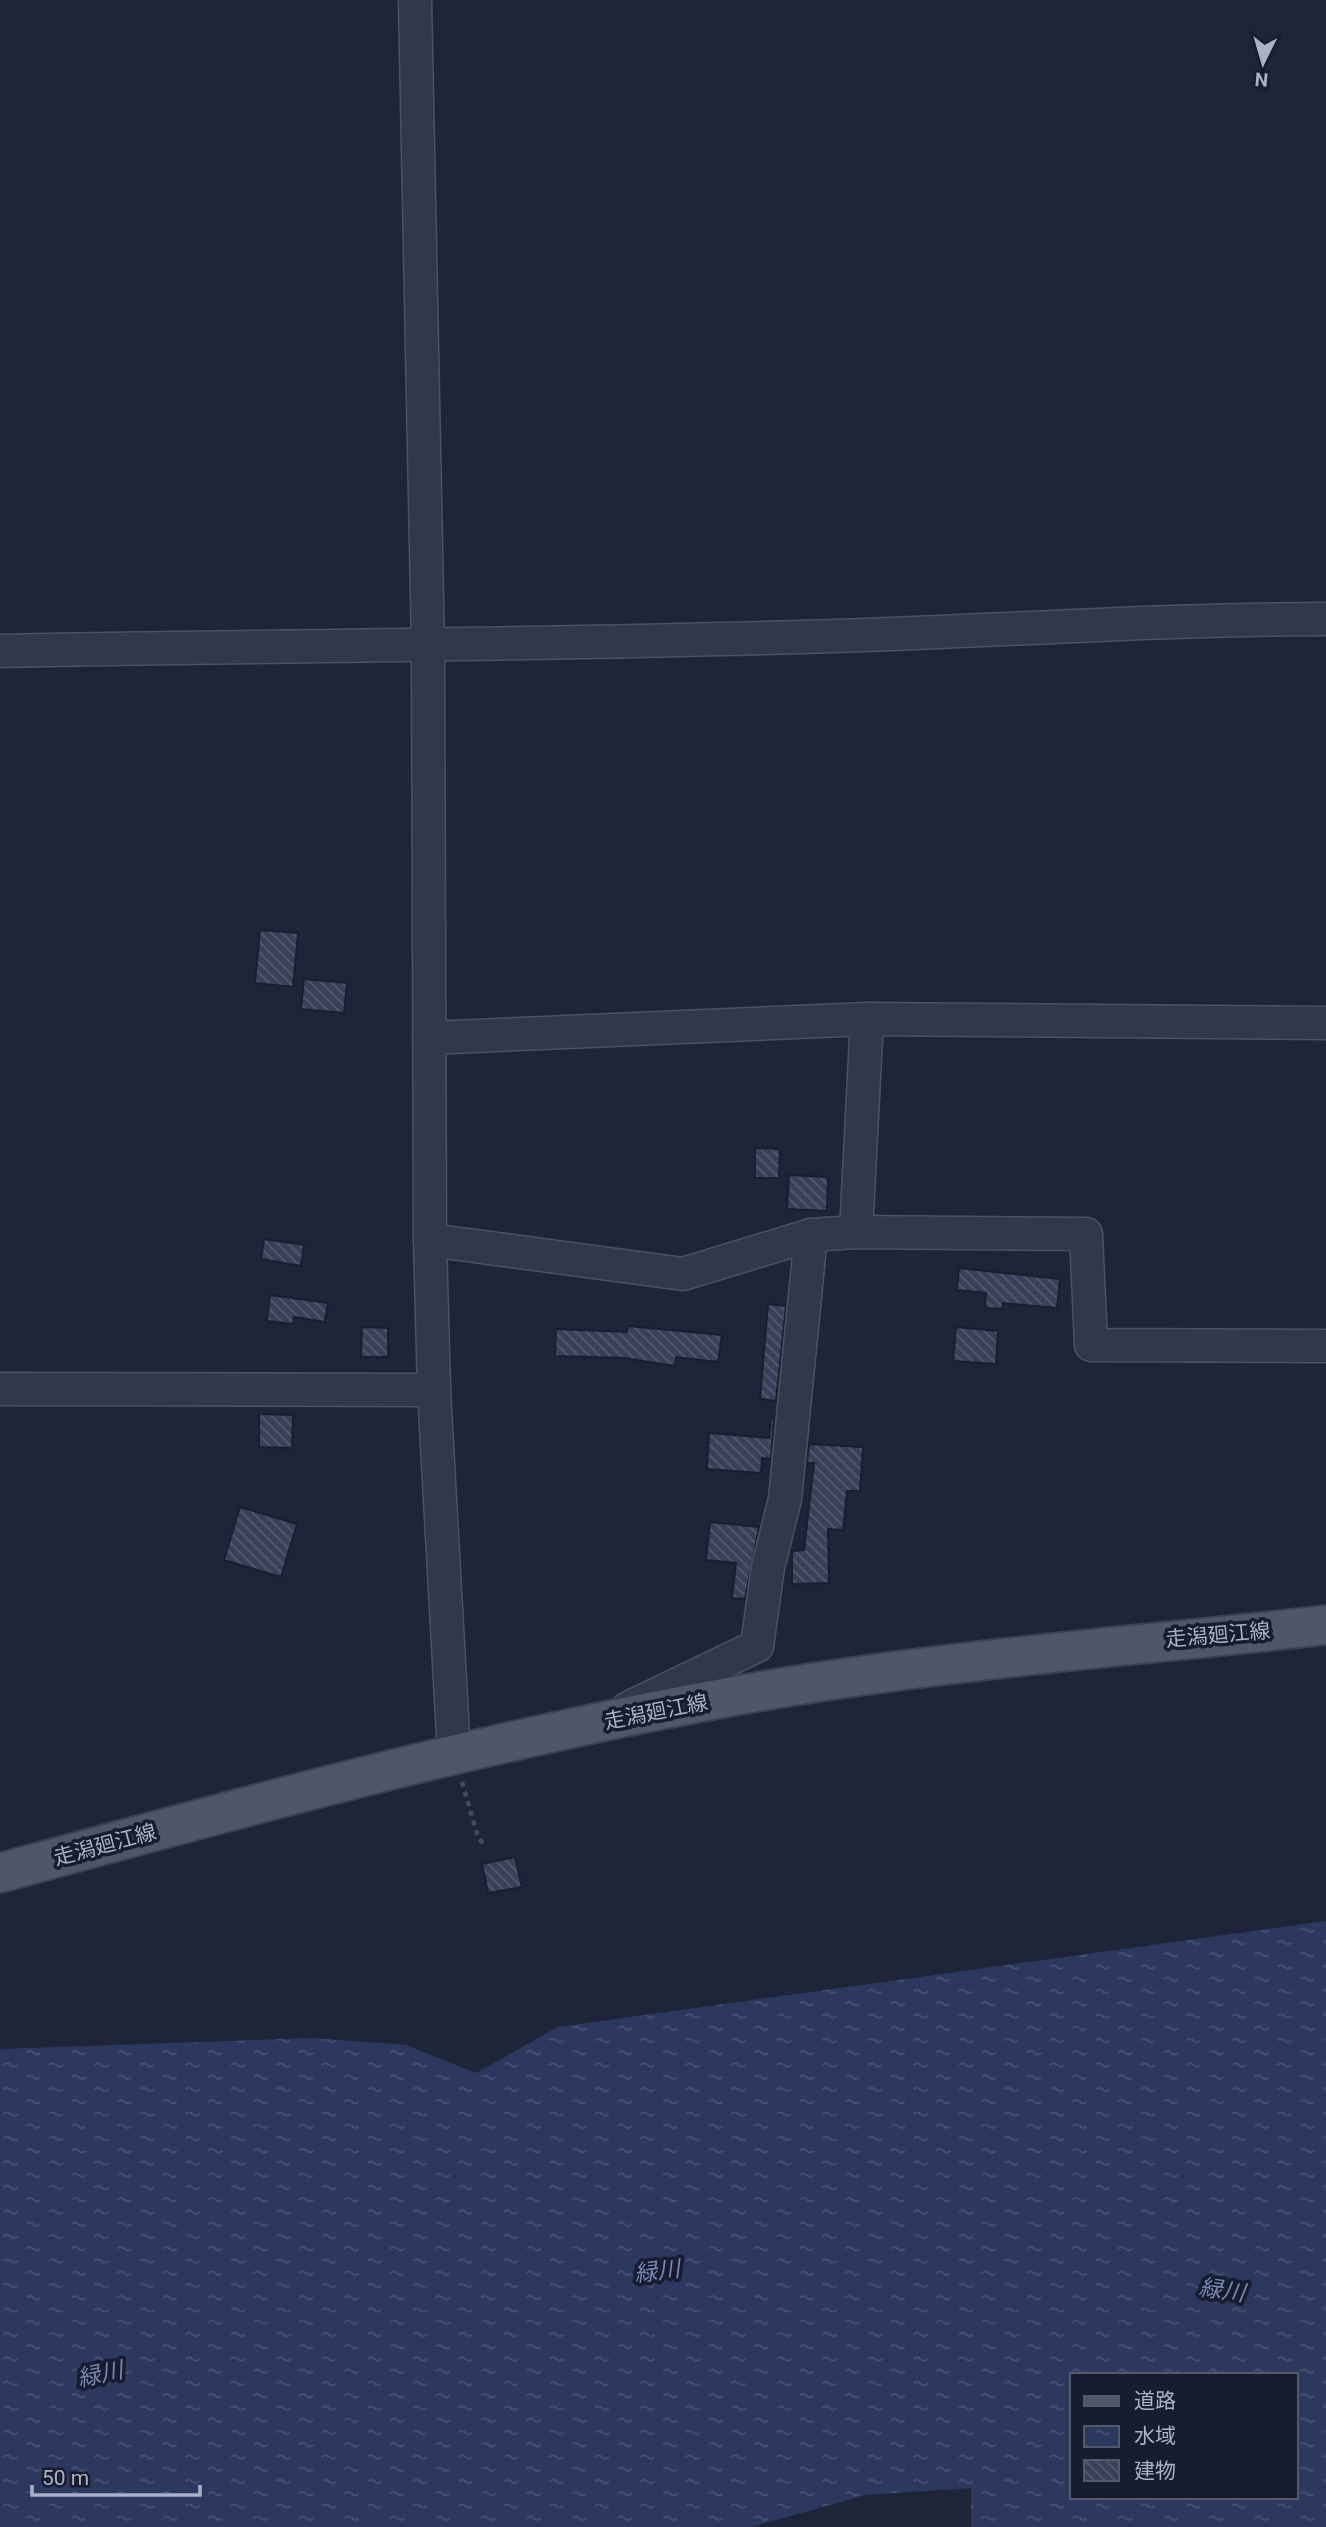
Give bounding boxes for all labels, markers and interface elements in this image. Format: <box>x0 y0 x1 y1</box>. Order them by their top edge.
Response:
north arrow <box>1228 28 1298 98</box>
text: N <box>1254 67 1269 91</box>
street label: 走潟廻江線 <box>1165 1618 1271 1652</box>
street label: 走潟廻江線 <box>602 1690 710 1734</box>
street label: 走潟廻江線 <box>51 1820 159 1870</box>
water label: 緑川 <box>633 2255 685 2288</box>
water label: 緑川 <box>1197 2274 1250 2307</box>
water label: 緑川 <box>75 2356 128 2392</box>
legend <box>1070 2373 1298 2499</box>
text: 道路 <box>1134 2389 1176 2413</box>
text: 水域 <box>1134 2424 1176 2448</box>
scale bar <box>32 2454 200 2498</box>
text: 建物 <box>1134 2459 1176 2483</box>
text: 50 m <box>42 2466 89 2490</box>

